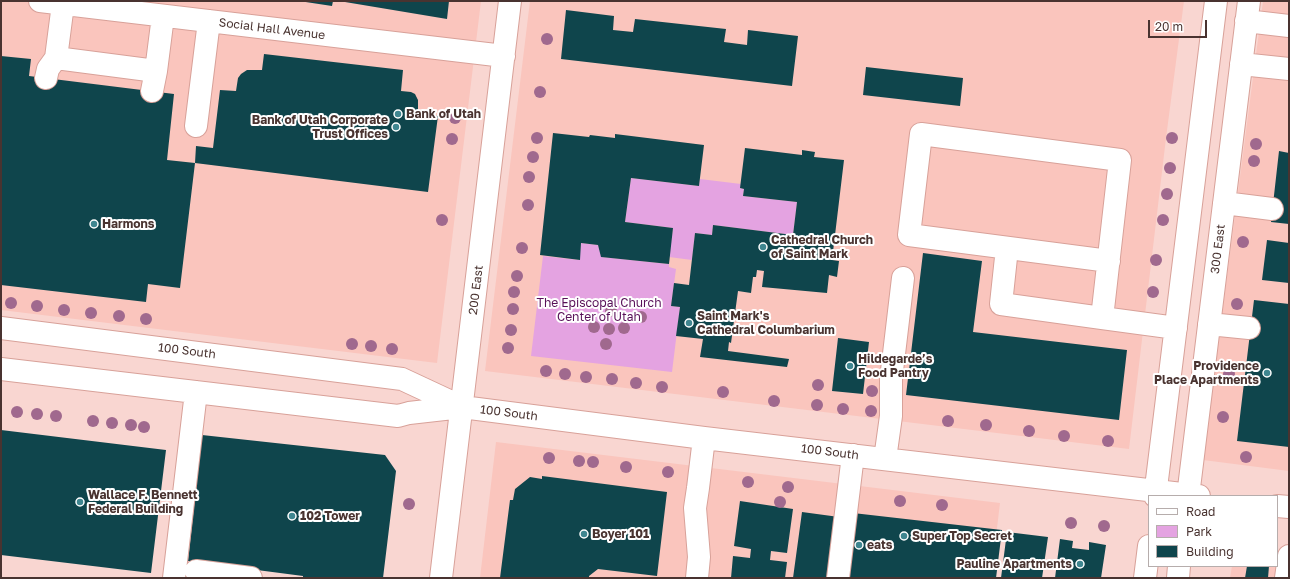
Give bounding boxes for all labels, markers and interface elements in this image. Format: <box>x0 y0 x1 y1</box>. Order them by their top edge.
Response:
scale bar <box>1150 12 1209 38</box>
street label: Social Hall Avenue <box>218 15 326 43</box>
text: 20 m <box>1155 19 1183 34</box>
place label: Bank of Utah <box>406 107 481 121</box>
marker: Bank of Utah <box>393 109 403 119</box>
place label: Bank of Utah Corporate Trust Offices <box>252 113 388 141</box>
marker: Bank of Utah Corporate Trust Offices <box>391 122 401 132</box>
place label: Harmons <box>102 217 154 231</box>
marker: Harmons <box>89 219 99 229</box>
street label: 300 East <box>1208 223 1228 275</box>
place label: Cathedral Church of Saint Mark <box>771 233 873 261</box>
marker: Cathedral Church of Saint Mark <box>758 242 768 252</box>
street label: 200 East <box>466 264 486 316</box>
park label: The Episcopal Church Center of Utah <box>536 296 662 324</box>
place label: Saint Mark's Cathedral Columbarium <box>697 309 835 337</box>
marker: Saint Mark's Cathedral Columbarium <box>684 318 694 328</box>
street label: 100 South <box>157 340 217 362</box>
place label: Hildegarde’s Food Pantry <box>858 352 932 380</box>
place label: Providence Place Apartments <box>1154 359 1259 387</box>
marker: Hildegarde’s Food Pantry <box>845 361 855 371</box>
marker: Providence Place Apartments <box>1262 368 1272 378</box>
street label: 100 South <box>479 402 539 424</box>
street label: 100 South <box>800 441 860 463</box>
place label: Wallace F. Bennett Federal Building <box>88 488 198 516</box>
legend <box>1148 495 1278 567</box>
marker: Wallace F. Bennett Federal Building <box>75 497 85 507</box>
text: Road <box>1186 504 1215 519</box>
place label: 102 Tower <box>300 509 360 523</box>
marker: 102 Tower <box>287 511 297 521</box>
text: Park <box>1186 524 1212 539</box>
place label: Boyer 101 <box>592 527 649 541</box>
marker: Boyer 101 <box>579 529 589 539</box>
place label: Super Top Secret <box>912 529 1012 543</box>
marker: Super Top Secret <box>899 531 909 541</box>
place label: eats <box>867 538 893 552</box>
marker: eats <box>854 540 864 550</box>
text: Building <box>1186 544 1234 559</box>
place label: Pauline Apartments <box>956 557 1072 571</box>
marker: Pauline Apartments <box>1075 559 1085 569</box>

